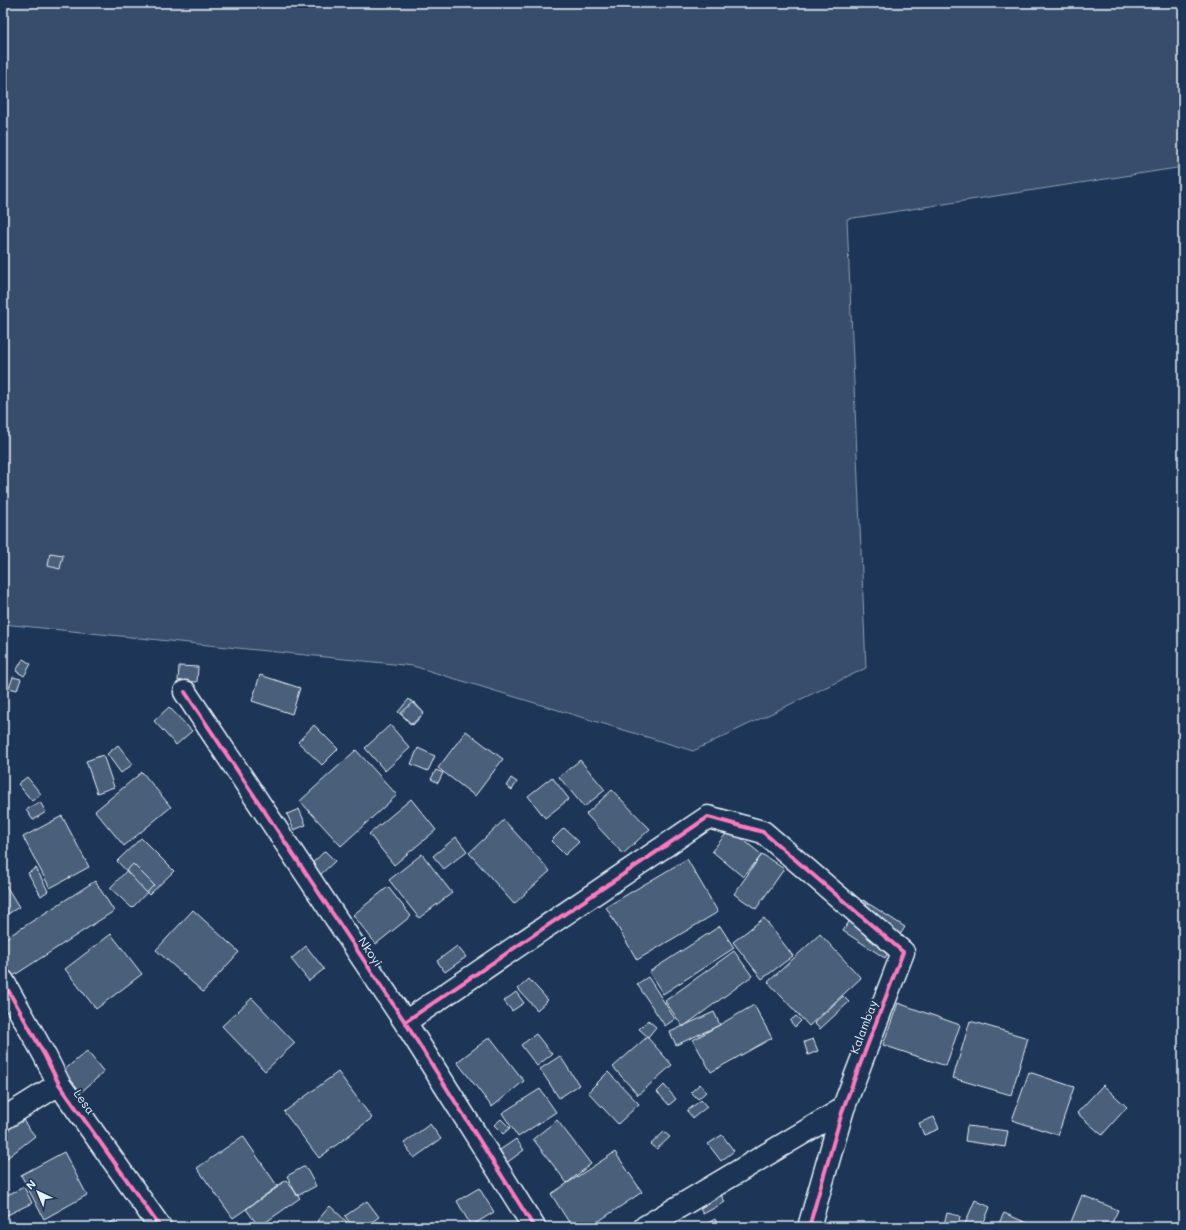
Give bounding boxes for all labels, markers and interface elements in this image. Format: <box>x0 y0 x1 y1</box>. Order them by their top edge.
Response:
street label: Nkoyi <box>355 934 386 969</box>
street label: Kalambay <box>846 998 881 1056</box>
street label: Lesa <box>71 1086 99 1117</box>
north arrow <box>18 1172 58 1212</box>
text: N <box>22 1176 39 1193</box>

